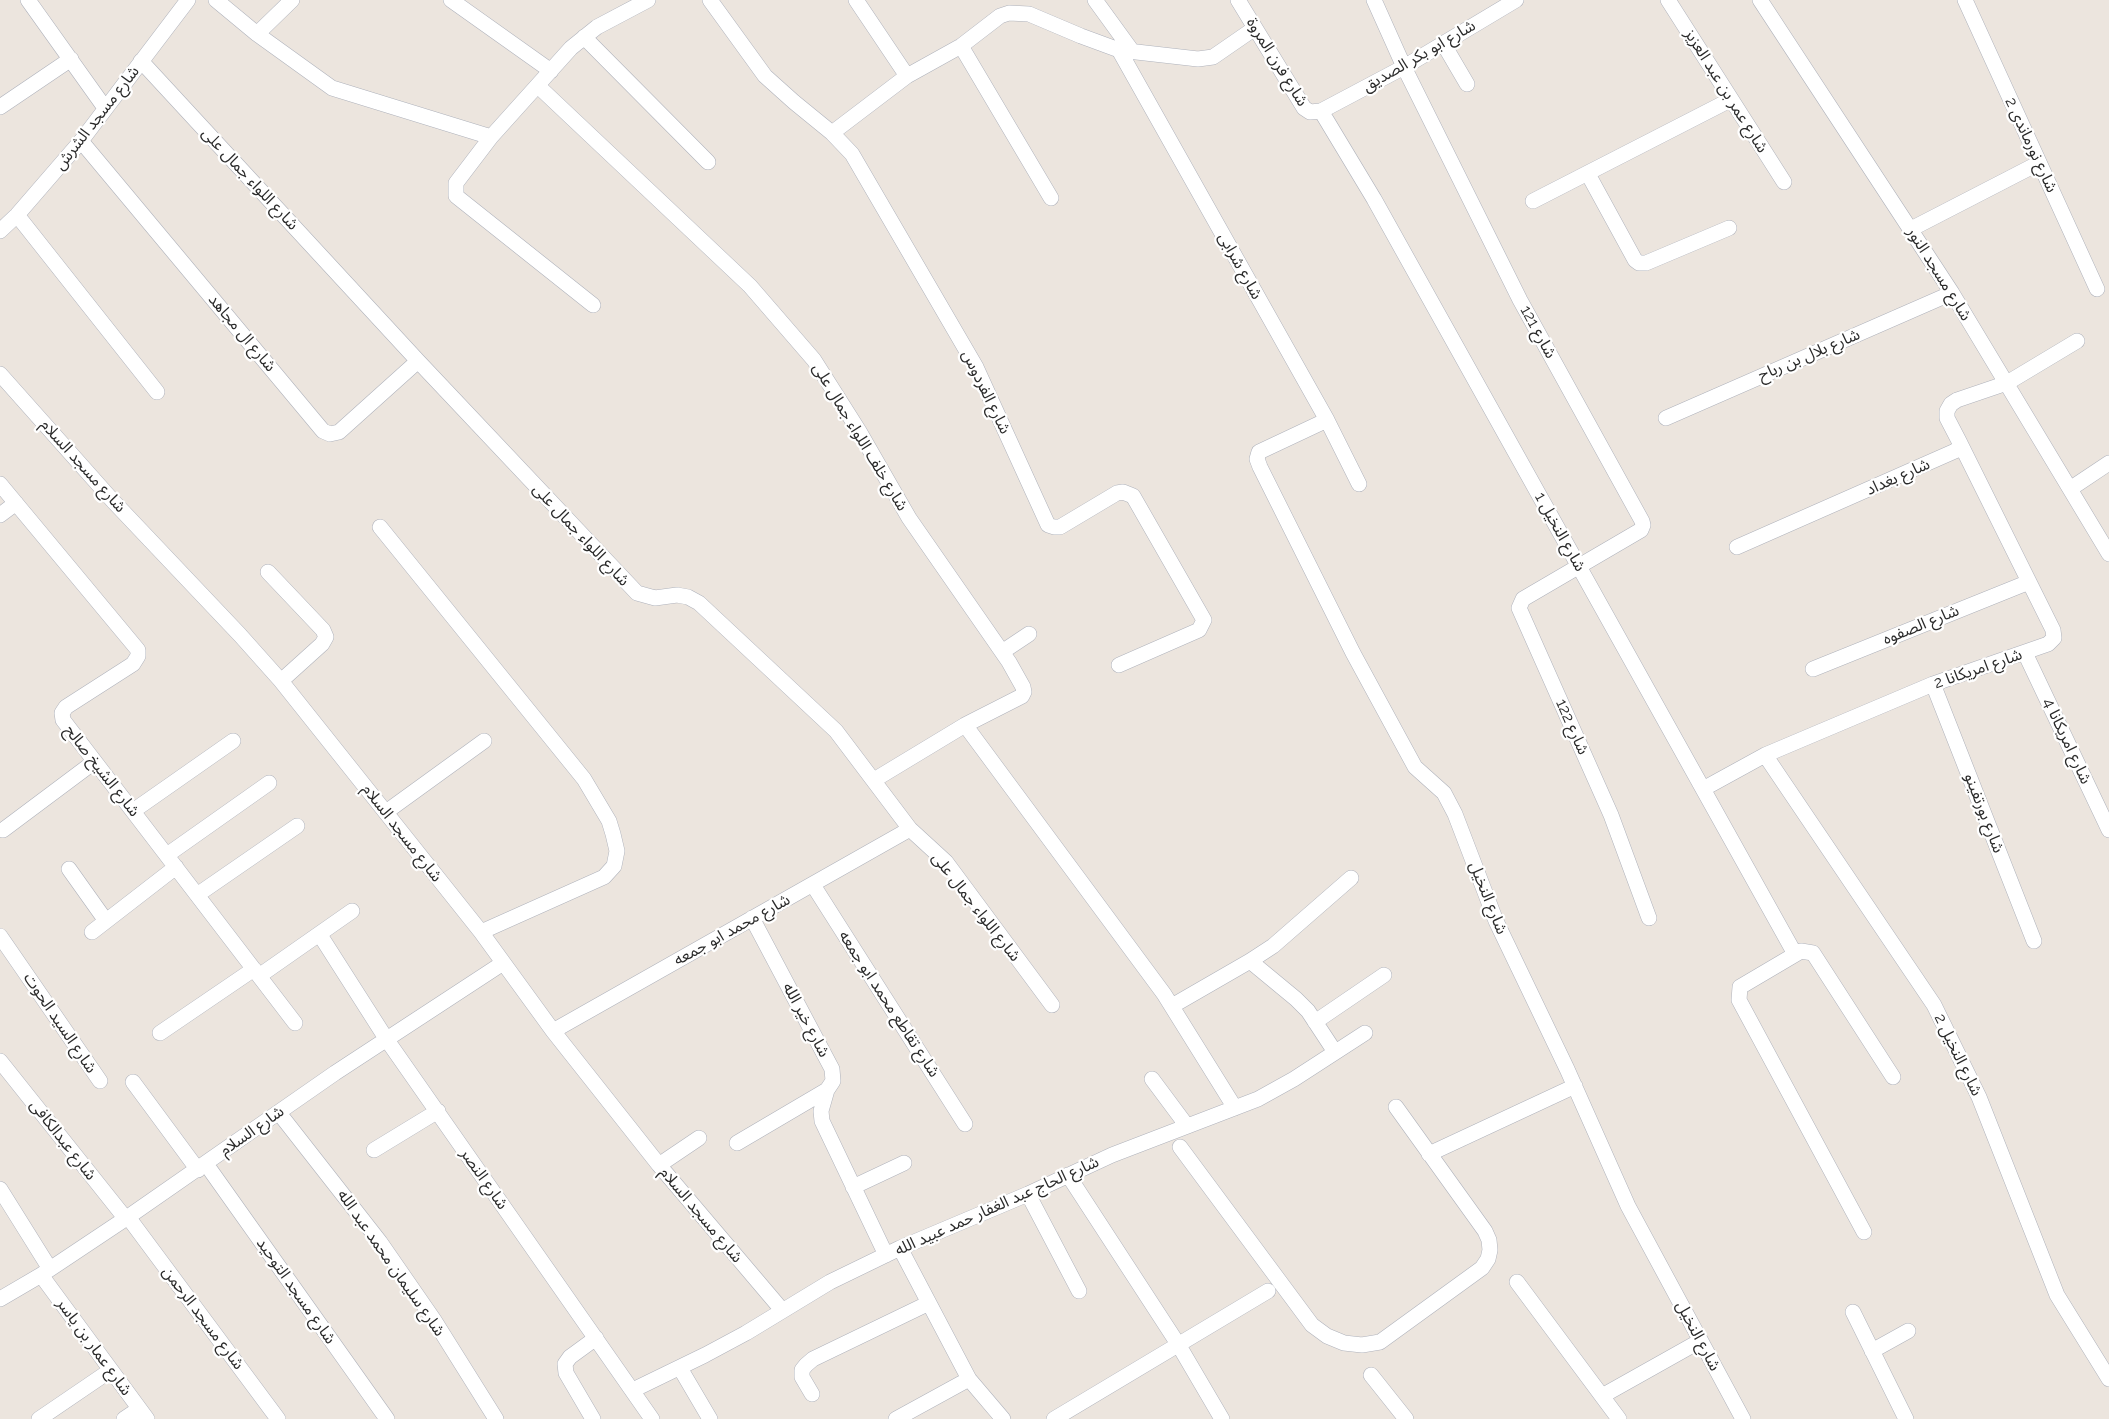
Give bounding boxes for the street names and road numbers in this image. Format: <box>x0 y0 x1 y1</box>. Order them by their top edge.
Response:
street label: شارع فرن المروة <box>1242 14 1312 110</box>
street label: شارع ابو بكر الصديق <box>1359 16 1479 96</box>
street label: شارع عمر بن عبد العزيز <box>1680 26 1772 156</box>
street label: شارع مسجد الشرش <box>50 62 144 174</box>
street label: شارع نورماندى 2 <box>2001 94 2061 196</box>
street label: شارع اللواء جمال على <box>198 124 302 234</box>
street label: شارع مسجد النور <box>1903 224 1975 324</box>
street label: شارع شرابى <box>1214 229 1266 303</box>
street label: شارع ال مجاهد <box>204 290 280 376</box>
street label: شارع 121 <box>1516 302 1560 362</box>
street label: شارع بلال بن رباح <box>1755 325 1863 385</box>
street label: شارع الفردوس <box>957 347 1015 437</box>
street label: شارع خلف اللواء جمال على <box>808 360 912 514</box>
street label: شارع مسجد السلام <box>36 415 130 517</box>
street label: شارع بغداد <box>1863 454 1933 500</box>
street label: شارع اللواء جمال على <box>529 480 633 590</box>
street label: شارع النخيل 1 <box>1530 489 1590 575</box>
street label: شارع الصفوه <box>1880 601 1962 649</box>
street label: شارع امريكانا 2 <box>1931 645 2025 693</box>
street label: شارع امريكانا 4 <box>2039 695 2095 787</box>
street label: شارع 122 <box>1551 696 1593 758</box>
street label: شارع الشيخ صالح <box>60 721 144 821</box>
street label: شارع بورتفينو <box>1960 770 2008 856</box>
street label: شارع مسجد السلام <box>358 780 446 886</box>
street label: شارع اللواء جمال على <box>927 849 1025 965</box>
street label: شارع النخيل <box>1465 859 1511 937</box>
street label: شارع محمد ابو جمعه <box>670 890 794 970</box>
street label: شارع تقاطع محمد ابو جمعه <box>834 927 944 1081</box>
street label: شارع السيد الحوت <box>19 969 101 1077</box>
street label: شارع خير الله <box>778 979 834 1061</box>
street label: شارع النخيل 2 <box>1930 1011 1986 1099</box>
street label: شارع عبدالكافى <box>26 1096 100 1184</box>
street label: شارع السلام <box>216 1102 288 1160</box>
street label: شارع النصر <box>456 1145 512 1213</box>
street label: شارع الحاج عبد الغفار حمد عبيد الله <box>892 1152 1102 1260</box>
street label: شارع مسجد السلام <box>655 1163 747 1267</box>
street label: شارع سليمان محمد عبد الله <box>333 1186 449 1340</box>
street label: شارع مسجد التوحيد <box>252 1234 340 1348</box>
street label: شارع مسجد الرحمن <box>158 1263 248 1373</box>
street label: شارع عمار بن ياسر <box>52 1295 136 1399</box>
street label: شارع النخيل <box>1672 1298 1724 1374</box>

